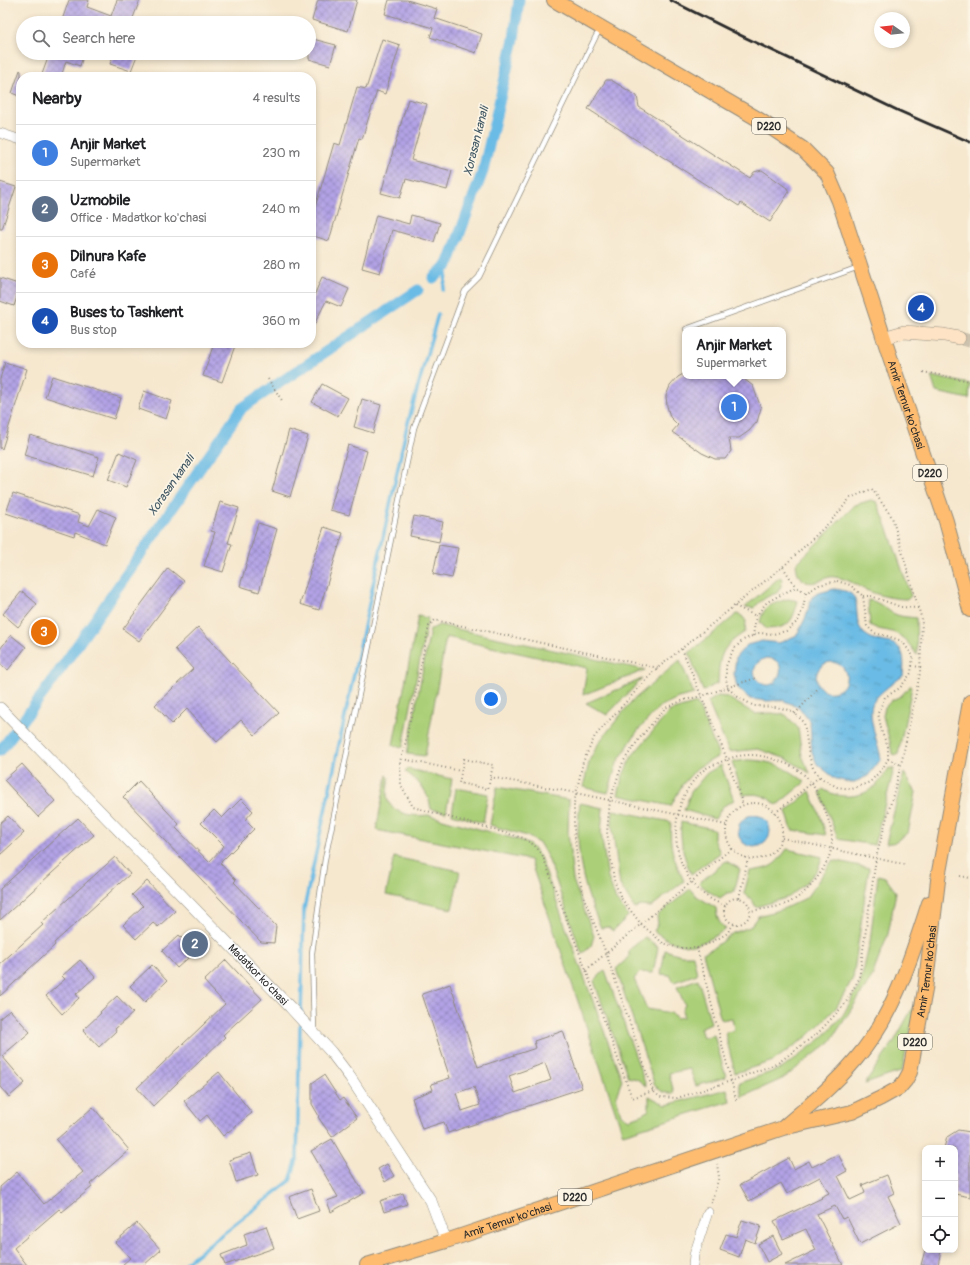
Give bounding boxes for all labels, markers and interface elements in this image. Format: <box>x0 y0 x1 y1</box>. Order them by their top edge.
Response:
north arrow <box>874 12 910 48</box>
search box <box>16 16 316 60</box>
icon: search <box>30 27 52 49</box>
text: Search here <box>62 29 135 48</box>
text: Nearby <box>32 88 81 109</box>
text: 4 results <box>253 90 300 106</box>
water label: Xorasan kanali <box>461 103 493 177</box>
road number: D220 <box>752 118 786 134</box>
text: Anjir Market <box>70 135 146 154</box>
text: 1 <box>42 145 48 161</box>
text: 230 m <box>263 145 300 161</box>
text: Supermarket <box>70 154 141 170</box>
text: Uzmobile <box>70 191 130 210</box>
text: 2 <box>41 201 49 217</box>
text: 240 m <box>262 201 300 217</box>
text: Office · Madatkor ko'chasi <box>70 210 206 226</box>
text: Dilnura Kafe <box>70 247 146 266</box>
text: 3 <box>41 257 49 273</box>
text: 280 m <box>263 257 300 273</box>
text: Café <box>70 266 96 282</box>
pin: 4 <box>908 293 934 323</box>
text: Buses to Tashkent <box>70 303 183 322</box>
text: 4 <box>41 313 49 329</box>
text: 360 m <box>262 313 300 329</box>
text: Bus stop <box>70 322 117 338</box>
popup <box>682 327 786 379</box>
text: Anjir Market <box>696 336 772 355</box>
text: Supermarket <box>696 355 767 371</box>
street label: Amir Temur ko'chasi <box>885 359 927 451</box>
pin: 1 <box>721 392 747 422</box>
water label: Xorasan kanali <box>145 451 199 519</box>
road number: D220 <box>913 465 947 481</box>
pin: 3 <box>31 617 57 647</box>
your location <box>481 689 501 709</box>
street label: Amir Temur ko'chasi <box>914 925 940 1019</box>
pin: 2 <box>182 929 208 959</box>
street label: Madatkor ko'chasi <box>225 941 290 1008</box>
road number: D220 <box>898 1034 932 1050</box>
map controls <box>922 1145 958 1253</box>
button: + <box>922 1145 958 1181</box>
button: − <box>922 1181 958 1217</box>
road number: D220 <box>558 1189 592 1205</box>
street label: Amir Temur ko'chasi <box>461 1200 553 1242</box>
button: locate <box>922 1217 958 1253</box>

